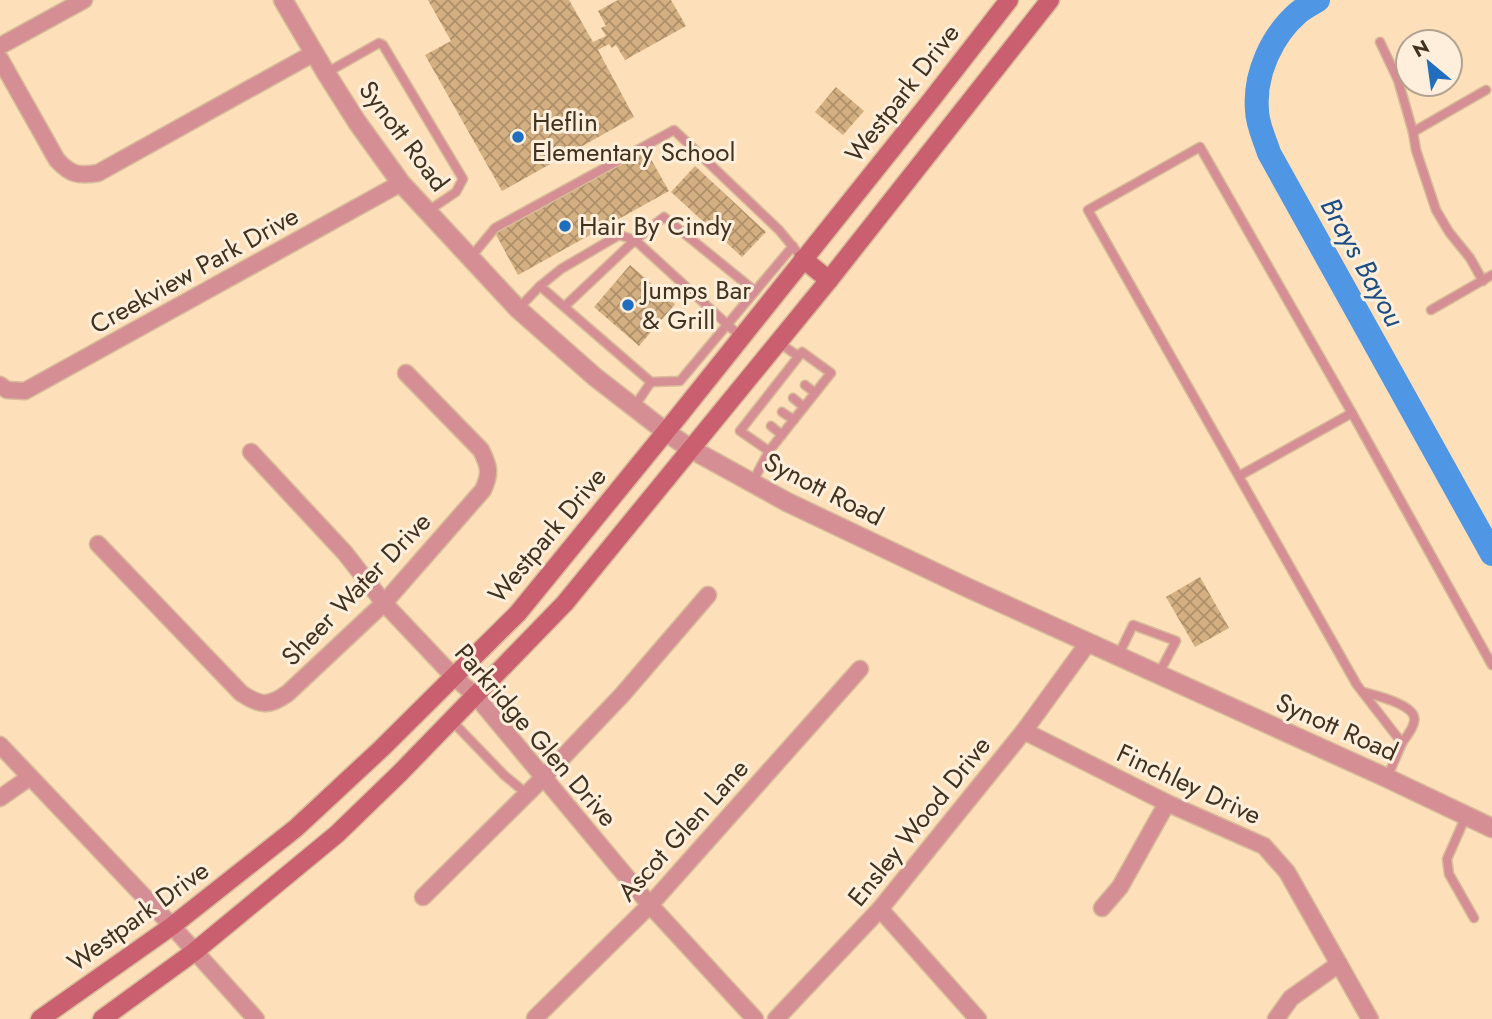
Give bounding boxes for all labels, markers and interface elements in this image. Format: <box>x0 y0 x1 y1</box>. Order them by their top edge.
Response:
street label: Westpark Drive <box>836 15 968 171</box>
north arrow <box>1394 28 1464 98</box>
text: N <box>1408 33 1434 64</box>
street label: Synott Road <box>350 73 458 199</box>
place label: Heflin Elementary School <box>532 103 735 171</box>
marker: Heflin Elementary School <box>510 129 526 145</box>
water label: Brays Bayou <box>1310 190 1415 334</box>
street label: Creekview Park Drive <box>83 197 305 343</box>
place label: Hair By Cindy <box>579 207 732 245</box>
marker: Hair By Cindy <box>557 218 573 234</box>
place label: Jumps Bar & Grill <box>639 271 751 339</box>
marker: Jumps Bar & Grill <box>620 297 636 313</box>
street label: Synott Road <box>758 443 890 535</box>
street label: Westpark Drive <box>479 459 615 611</box>
street label: Sheer Water Drive <box>272 503 440 675</box>
street label: Parkridge Glen Drive <box>446 635 626 835</box>
street label: Synott Road <box>1270 683 1404 771</box>
street label: Ensley Wood Drive <box>838 728 1000 914</box>
street label: Finchley Drive <box>1110 734 1268 834</box>
street label: Ascot Glen Lane <box>608 750 758 910</box>
street label: Westpark Drive <box>59 852 217 980</box>

